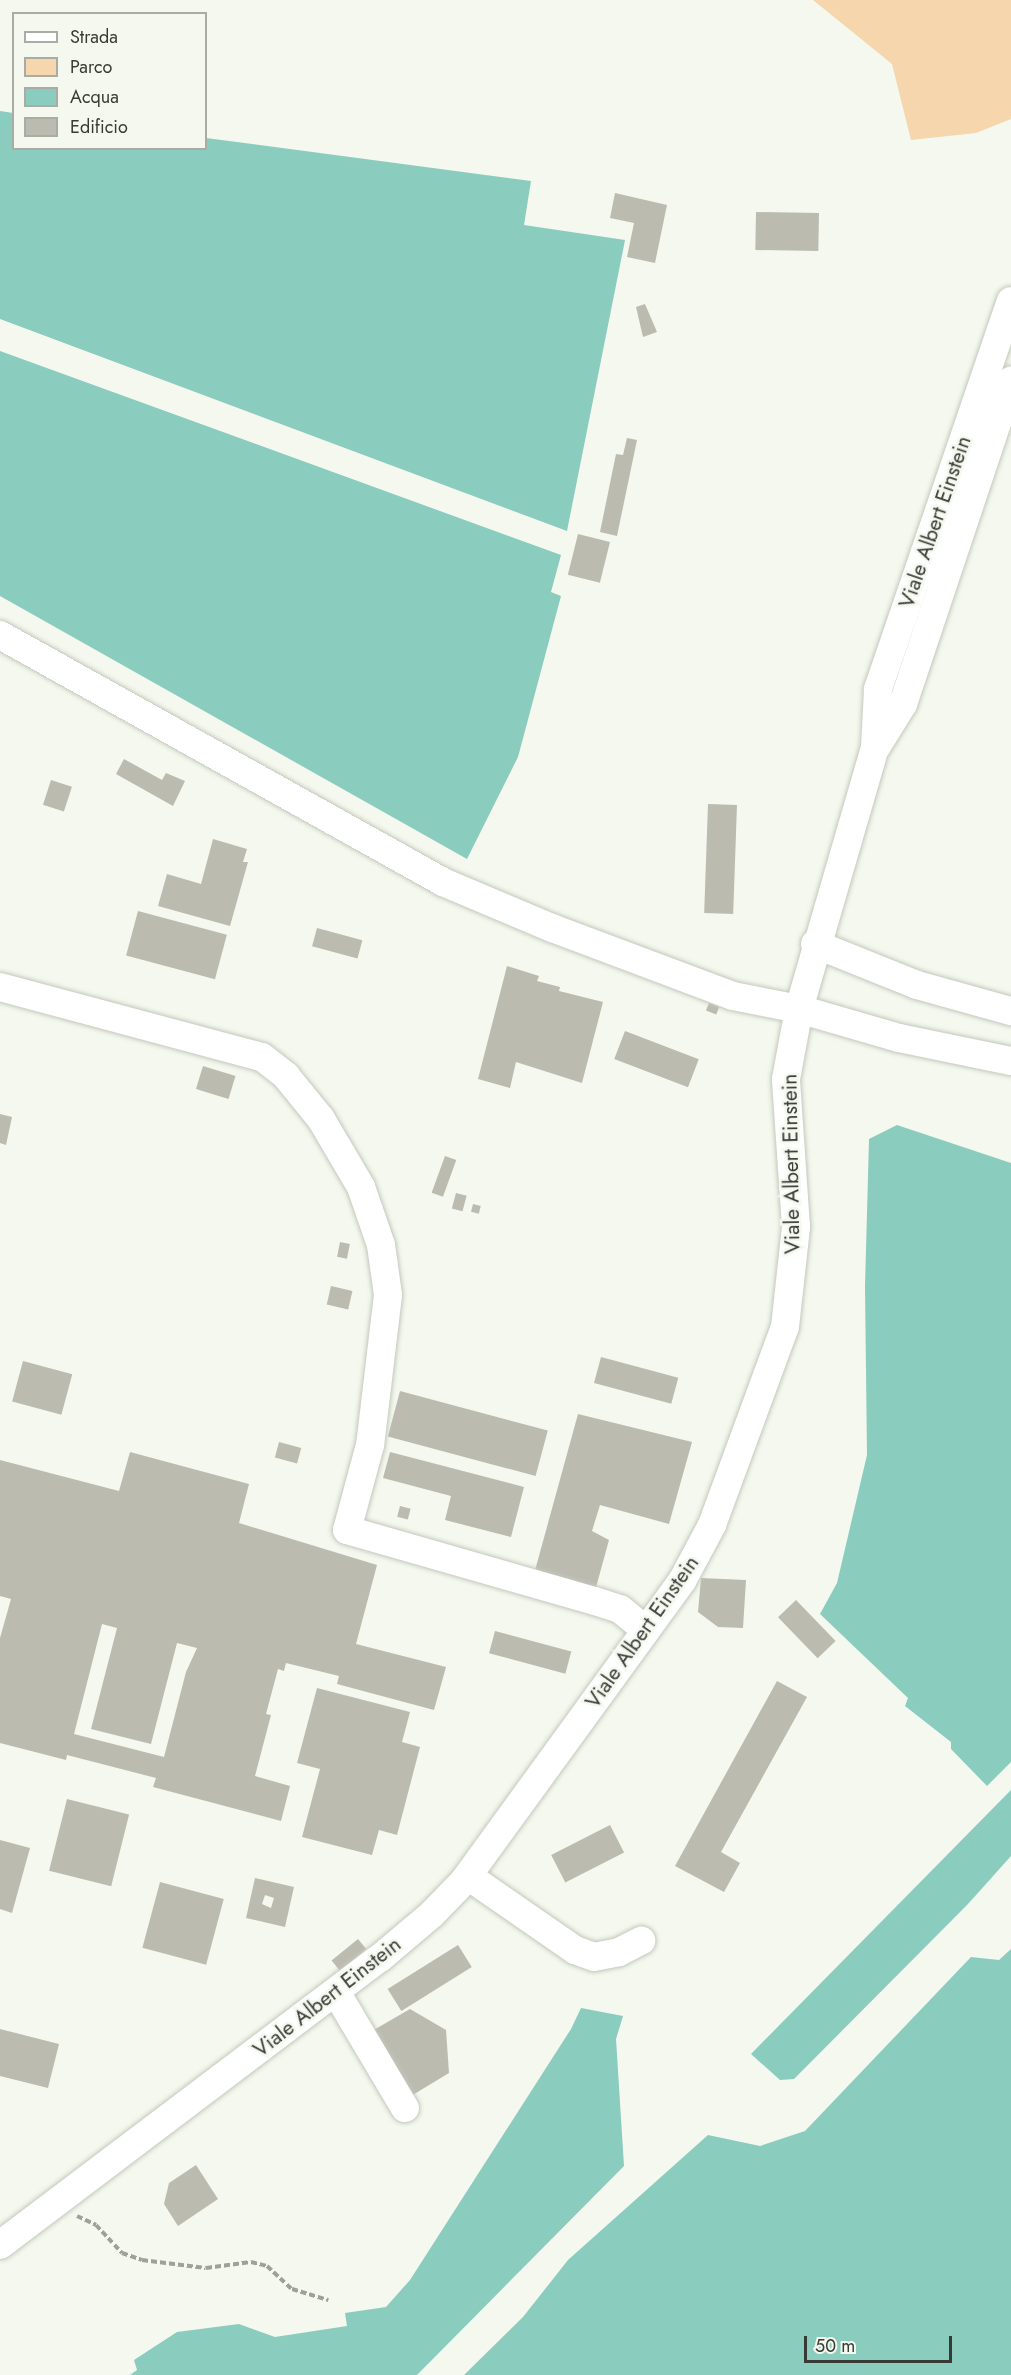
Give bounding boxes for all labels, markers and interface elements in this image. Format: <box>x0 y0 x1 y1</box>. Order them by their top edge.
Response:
legend <box>12 12 207 150</box>
text: Strada <box>70 24 118 50</box>
text: Parco <box>70 54 112 80</box>
text: Acqua <box>70 84 119 110</box>
text: Edificio <box>70 114 128 140</box>
street label: Viale Albert Einstein <box>894 433 976 611</box>
street label: Viale Albert Einstein <box>777 1074 805 1254</box>
street label: Viale Albert Einstein <box>580 1551 704 1713</box>
street label: Viale Albert Einstein <box>248 1932 406 2062</box>
scale bar <box>807 2324 956 2362</box>
text: 50 m <box>815 2333 855 2359</box>

